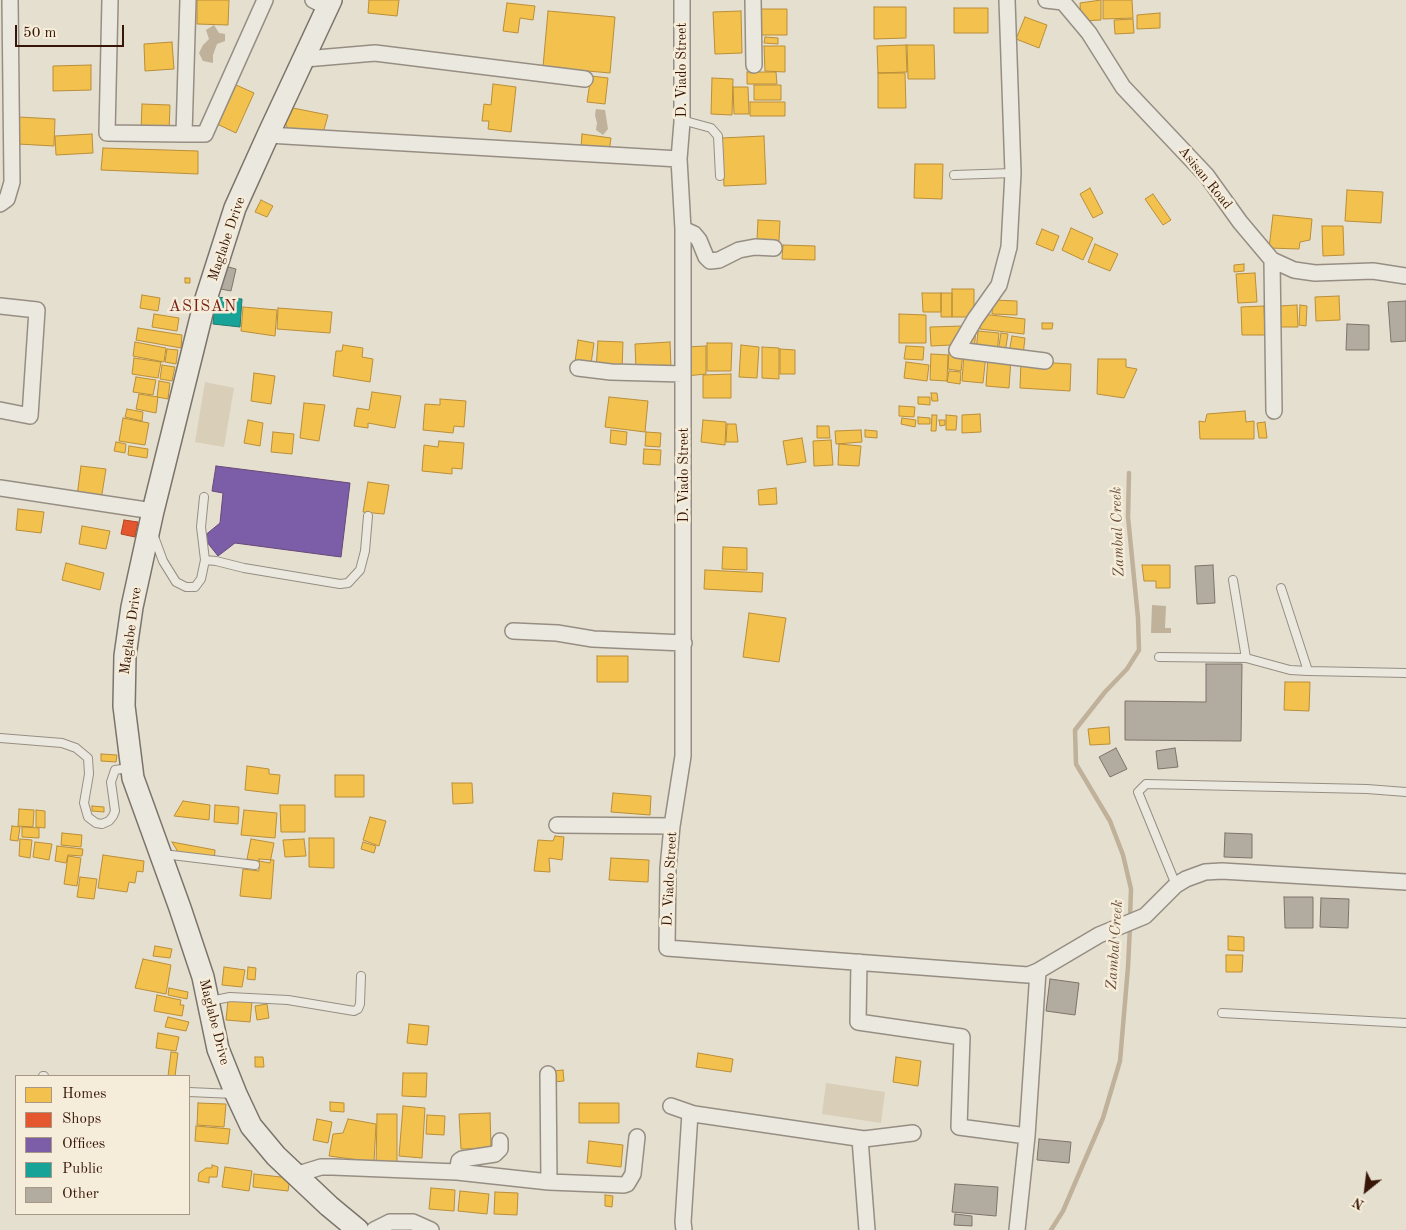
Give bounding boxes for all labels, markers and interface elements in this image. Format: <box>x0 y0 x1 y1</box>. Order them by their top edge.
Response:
scale bar <box>18 15 126 47</box>
street label: D. Viado Street <box>674 23 690 117</box>
text: 50 m <box>23 26 57 41</box>
street label: Asisan Road <box>1174 143 1236 213</box>
street label: Maglabe Drive <box>205 195 249 283</box>
district label: ASISAN <box>168 297 238 317</box>
street label: D. Viado Street <box>676 428 692 522</box>
water label: Zambal Creek <box>1107 487 1129 577</box>
street label: Maglabe Drive <box>117 586 145 676</box>
street label: D. Viado Street <box>659 831 681 927</box>
water label: Zambal Creek <box>1103 899 1127 991</box>
street label: Maglabe Drive <box>195 977 233 1067</box>
legend <box>15 1075 190 1215</box>
text: Homes <box>62 1087 107 1102</box>
text: Shops <box>62 1112 101 1127</box>
text: Offices <box>62 1137 105 1152</box>
text: Public <box>62 1162 103 1177</box>
north arrow <box>1341 1165 1391 1215</box>
text: Other <box>62 1187 99 1202</box>
text: N <box>1351 1194 1367 1212</box>

